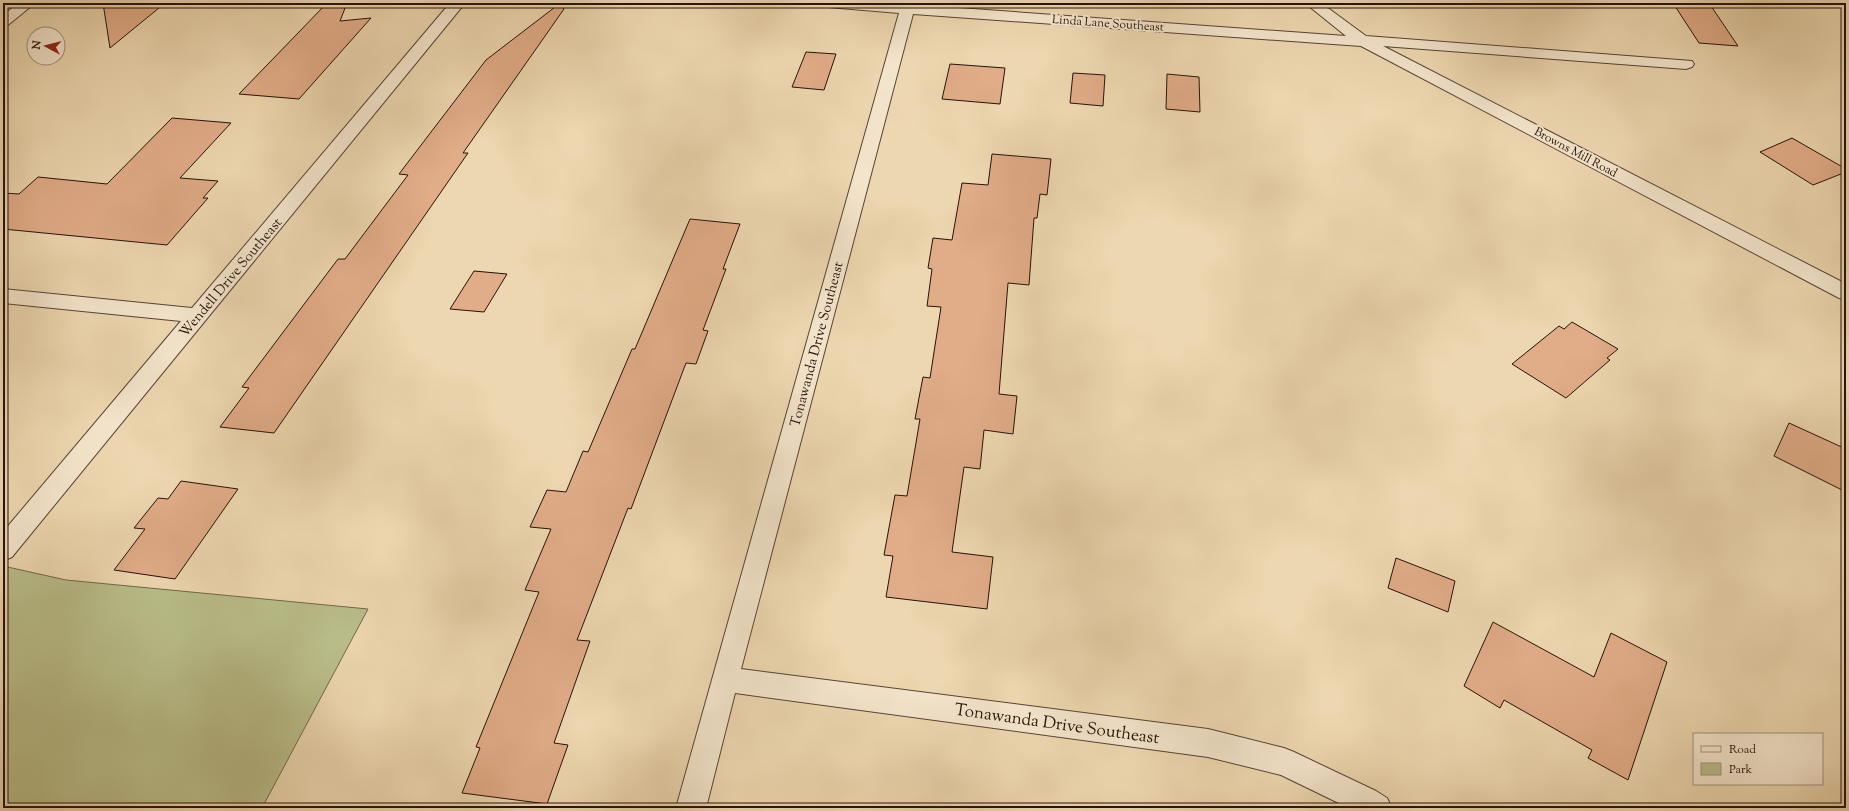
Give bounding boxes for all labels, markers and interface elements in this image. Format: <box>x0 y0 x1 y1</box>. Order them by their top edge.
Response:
street label: Linda Lane Southeast <box>1051 11 1164 37</box>
north arrow <box>26 26 66 66</box>
text: N <box>28 39 46 51</box>
street label: Browns Mill Road <box>1531 123 1621 183</box>
street label: Wendell Drive Southeast <box>175 214 288 342</box>
street label: Tonawanda Drive Southeast <box>786 260 850 429</box>
street label: Tonawanda Drive Southeast <box>953 699 1161 751</box>
legend <box>1693 733 1823 785</box>
text: Road <box>1729 741 1756 759</box>
text: Park <box>1729 761 1752 779</box>

